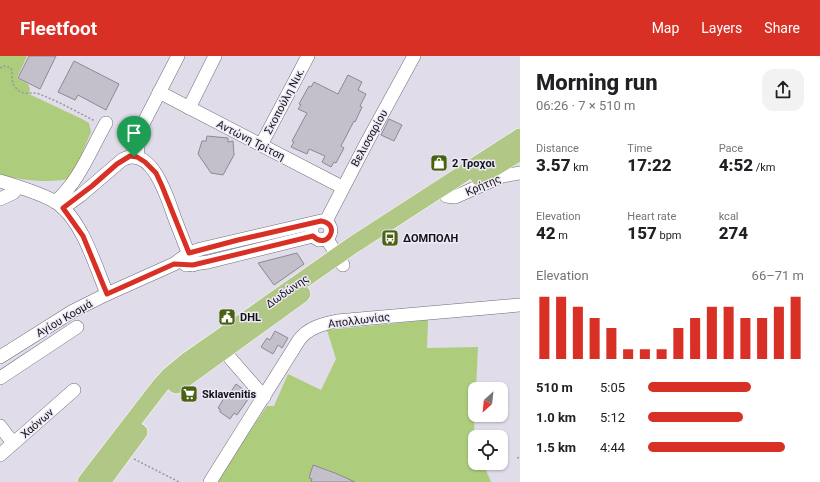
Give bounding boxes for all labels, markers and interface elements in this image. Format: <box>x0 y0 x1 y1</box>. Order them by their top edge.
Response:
text: Fleetfoot <box>20 17 97 40</box>
text: Map <box>652 20 679 36</box>
text: Layers <box>701 20 742 36</box>
text: Share <box>764 20 800 36</box>
street label: Σκοπούλη Νικ. <box>262 66 307 137</box>
button: share <box>762 69 804 111</box>
text: Morning run <box>536 70 658 95</box>
text: 06:26 · 7 × 510 m <box>536 98 635 113</box>
street label: Βελισσαρίου <box>348 107 390 169</box>
pin <box>117 116 151 157</box>
street label: Αντώνη Τρίτση <box>214 118 287 163</box>
icon: arrive <box>123 122 145 144</box>
text: Distance <box>536 142 579 155</box>
text: Time <box>627 142 652 155</box>
text: Pace <box>719 142 743 155</box>
shop icon: 2 Τροχοι <box>429 153 449 173</box>
text: 3.57 <box>536 155 570 175</box>
text: 17:22 <box>627 155 672 175</box>
text: 4:52 <box>719 155 753 175</box>
place label: 2 Τροχοι <box>452 157 496 170</box>
text: km <box>570 161 588 174</box>
text: /km <box>753 161 776 174</box>
street label: Κρήτης <box>464 172 503 199</box>
text: Elevation <box>536 210 581 223</box>
text: Heart rate <box>627 210 676 223</box>
text: kcal <box>719 210 739 223</box>
text: 42 <box>536 223 556 243</box>
text: 157 <box>627 223 657 243</box>
text: 274 <box>719 223 748 243</box>
bus stop icon: ΔΟΜΠΟΛΗ <box>380 228 400 248</box>
text: m <box>556 229 568 242</box>
text: bpm <box>657 229 681 242</box>
place label: ΔΟΜΠΟΛΗ <box>403 232 459 245</box>
text: Elevation <box>536 268 589 283</box>
text: 66–71 m <box>752 268 804 283</box>
street label: Δωδώνης <box>263 272 311 311</box>
street label: Αγίου Κοσμά <box>34 297 95 340</box>
public building icon: DHL <box>217 307 237 327</box>
street label: Απολλωνίας <box>327 310 391 331</box>
place label: DHL <box>240 311 261 324</box>
text: 510 m <box>536 380 573 395</box>
text: 5:05 <box>600 380 625 395</box>
north arrow <box>468 382 508 422</box>
map controls <box>468 382 508 470</box>
supermarket icon: Sklavenitis <box>179 384 199 404</box>
place label: Sklavenitis <box>202 388 257 401</box>
street label: Χαόνων <box>18 405 57 441</box>
text: 1.0 km <box>536 410 576 425</box>
text: 5:12 <box>600 410 625 425</box>
button: locate <box>468 430 508 470</box>
text: 1.5 km <box>536 440 576 455</box>
text: 4:44 <box>600 440 625 455</box>

